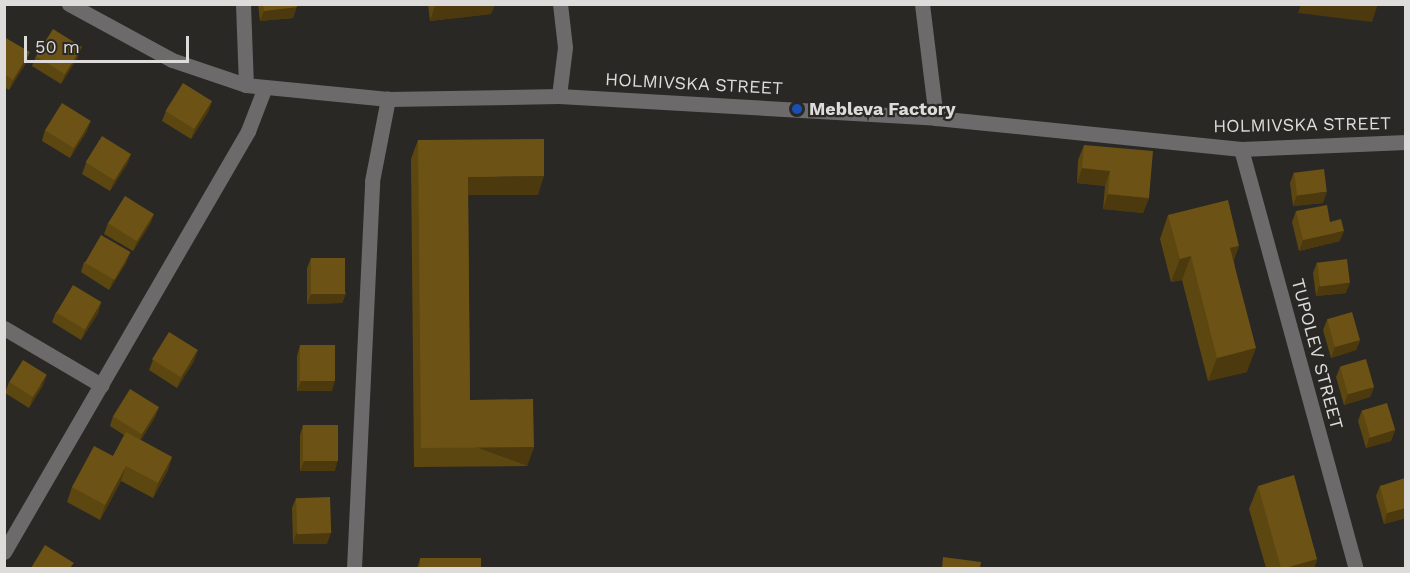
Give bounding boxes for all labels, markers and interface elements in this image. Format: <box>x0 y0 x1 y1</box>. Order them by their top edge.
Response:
scale bar <box>27 24 192 62</box>
text: 50 m <box>35 36 80 57</box>
street label: HOLMIVSKA STREET <box>604 69 784 99</box>
place label: Mebleva Factory <box>809 98 956 120</box>
marker: Mebleva Factory <box>790 102 804 116</box>
street label: HOLMIVSKA STREET <box>1213 113 1391 137</box>
street label: TUPOLEV STREET <box>1286 276 1348 432</box>

